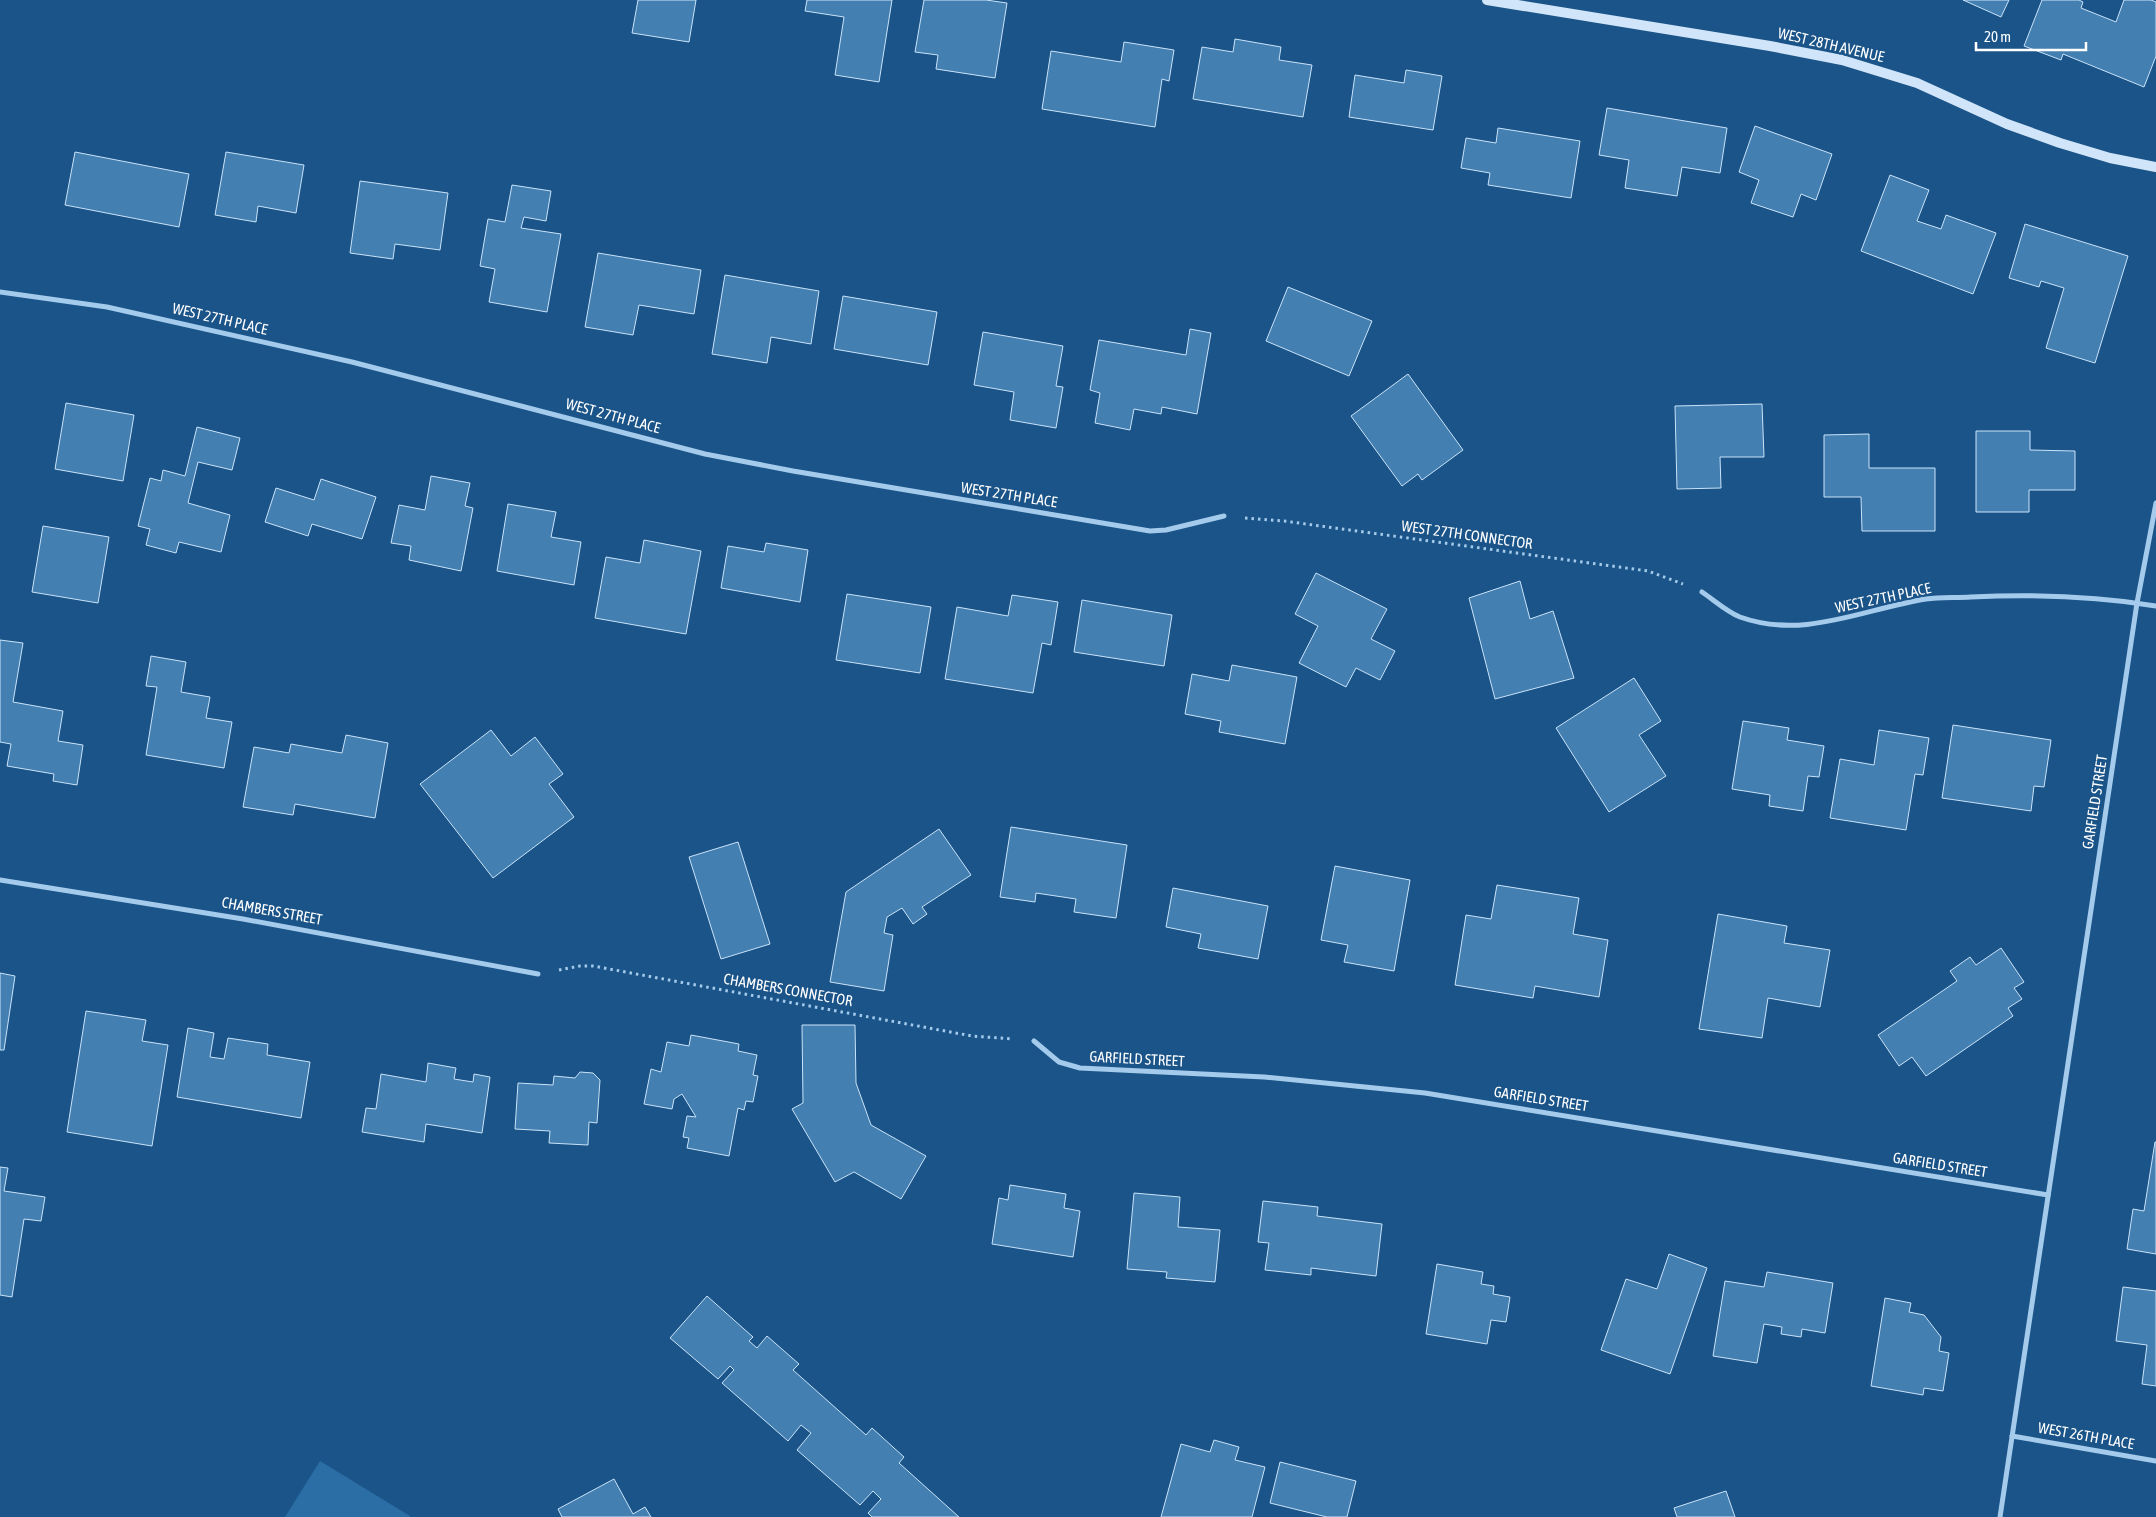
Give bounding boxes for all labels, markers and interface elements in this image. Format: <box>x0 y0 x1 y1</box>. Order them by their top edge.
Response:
scale bar <box>1976 20 2086 52</box>
street label: WEST 28TH AVENUE <box>1776 24 1886 65</box>
text: 20 m <box>1984 28 2011 45</box>
street label: WEST 27TH PLACE <box>171 299 270 338</box>
street label: WEST 27TH PLACE <box>564 395 663 436</box>
street label: WEST 27TH PLACE <box>960 478 1059 511</box>
street label: WEST 27TH CONNECTOR <box>1400 517 1534 552</box>
street label: WEST 27TH PLACE <box>1834 579 1933 616</box>
street label: GARFIELD STREET <box>2079 753 2110 850</box>
street label: CHAMBERS STREET <box>220 893 324 928</box>
street label: CHAMBERS CONNECTOR <box>722 970 854 1009</box>
street label: GARFIELD STREET <box>1089 1048 1185 1069</box>
street label: GARFIELD STREET <box>1493 1083 1590 1114</box>
street label: GARFIELD STREET <box>1892 1149 1989 1180</box>
street label: WEST 26TH PLACE <box>2037 1419 2136 1452</box>

